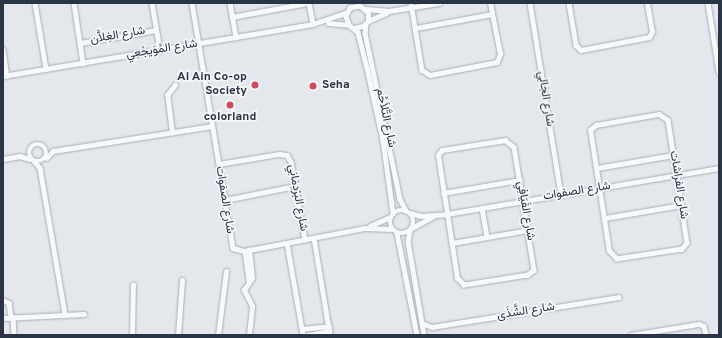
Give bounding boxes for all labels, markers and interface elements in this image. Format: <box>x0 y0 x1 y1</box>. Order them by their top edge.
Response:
street label: شارع الغِلاَّن <box>89 24 147 48</box>
street label: شارع المُوَيجْعِي <box>125 37 199 63</box>
street label: شارع الجَالِي <box>534 70 556 128</box>
place label: Al Ain Co-op Society <box>177 71 247 99</box>
place label: Seha <box>322 79 350 93</box>
marker: Al Ain Co-op Society <box>250 80 260 90</box>
marker: Seha <box>307 80 319 92</box>
street label: شارع التَّلاَحُم <box>372 87 398 149</box>
marker: colorland <box>225 100 235 110</box>
place label: colorland <box>204 111 256 125</box>
street label: شارع الفراشات <box>666 150 690 220</box>
street label: شارع البَرْدِمَانِي <box>284 163 310 233</box>
street label: شارع الصفوات <box>212 165 236 235</box>
street label: شارع الفَيَافِي <box>513 180 537 242</box>
street label: شارع الصفوات <box>542 180 612 204</box>
street label: شارع الشَّذَى <box>496 300 556 324</box>

